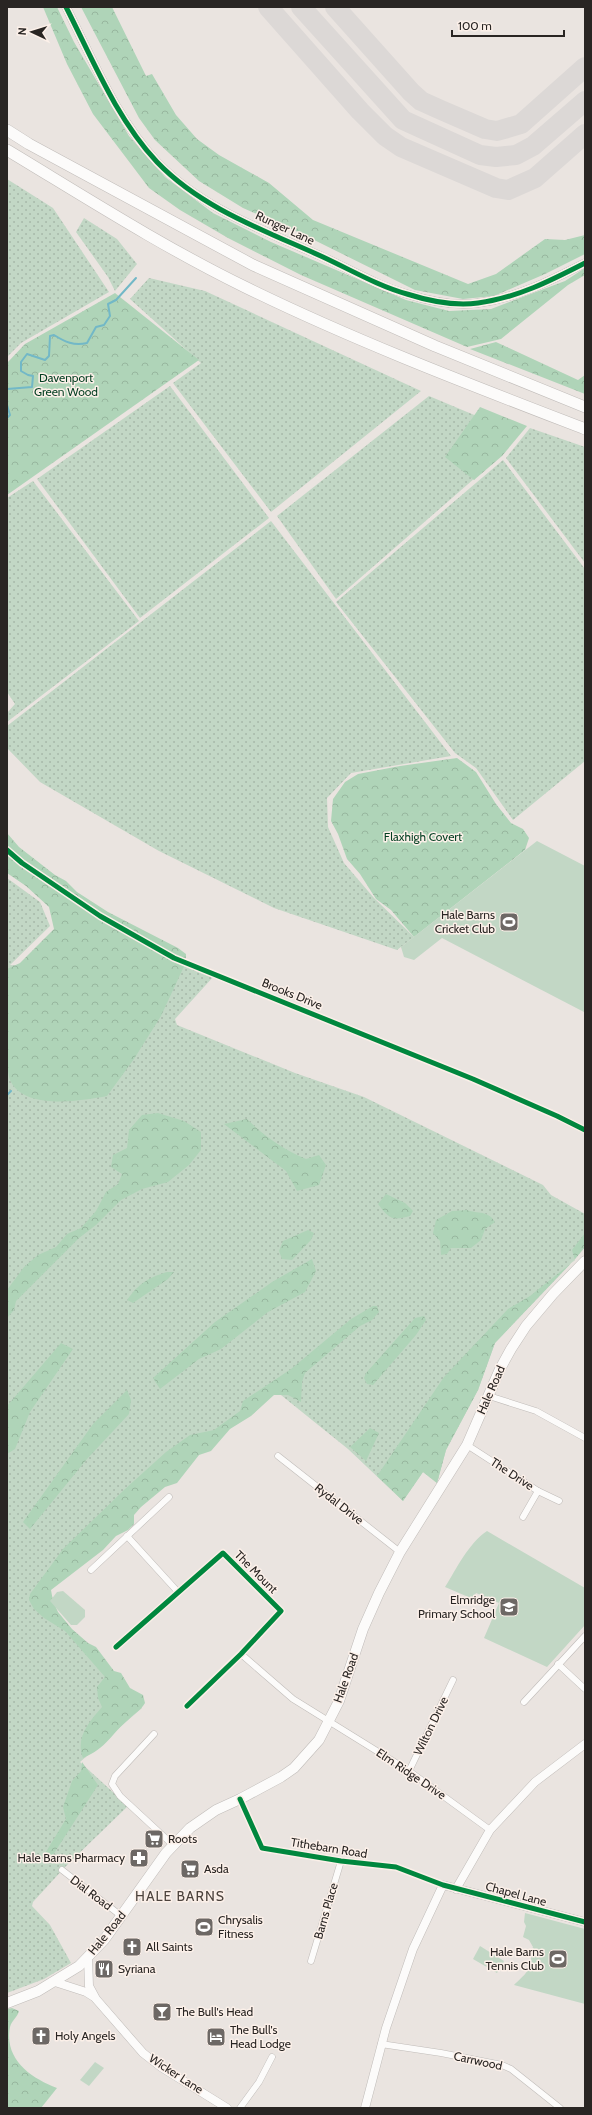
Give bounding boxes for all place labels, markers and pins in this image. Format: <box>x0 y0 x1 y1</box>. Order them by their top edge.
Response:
place label: Hale Barns Cricket Club <box>435 907 495 936</box>
sports icon: Hale Barns Cricket Club <box>498 911 520 933</box>
place label: Elmridge Primary School <box>418 1592 495 1621</box>
school or university icon: Elmridge Primary School <box>498 1596 520 1618</box>
supermarket icon: Roots <box>143 1828 165 1850</box>
place label: Roots <box>168 1831 197 1846</box>
pharmacy icon: Hale Barns Pharmacy <box>128 1847 150 1869</box>
place label: Hale Barns Pharmacy <box>18 1850 125 1865</box>
supermarket icon: Asda <box>179 1858 201 1880</box>
place label: Asda <box>204 1861 229 1876</box>
place label: Chrysalis Fitness <box>218 1912 263 1941</box>
sports icon: Chrysalis Fitness <box>193 1916 215 1938</box>
church icon: All Saints <box>121 1936 143 1958</box>
place label: All Saints <box>146 1939 193 1954</box>
place label: Hale Barns Tennis Club <box>486 1944 544 1973</box>
sports icon: Hale Barns Tennis Club <box>547 1948 569 1970</box>
restaurant icon: Syriana <box>93 1958 115 1980</box>
place label: Syriana <box>118 1961 156 1976</box>
bar icon: The Bull's Head <box>151 2001 173 2023</box>
place label: The Bull's Head <box>176 2004 253 2019</box>
place label: The Bull's Head Lodge <box>230 2022 291 2051</box>
church icon: Holy Angels <box>30 2025 52 2047</box>
hotel icon: The Bull's Head Lodge <box>205 2026 227 2048</box>
place label: Holy Angels <box>55 2028 115 2043</box>

